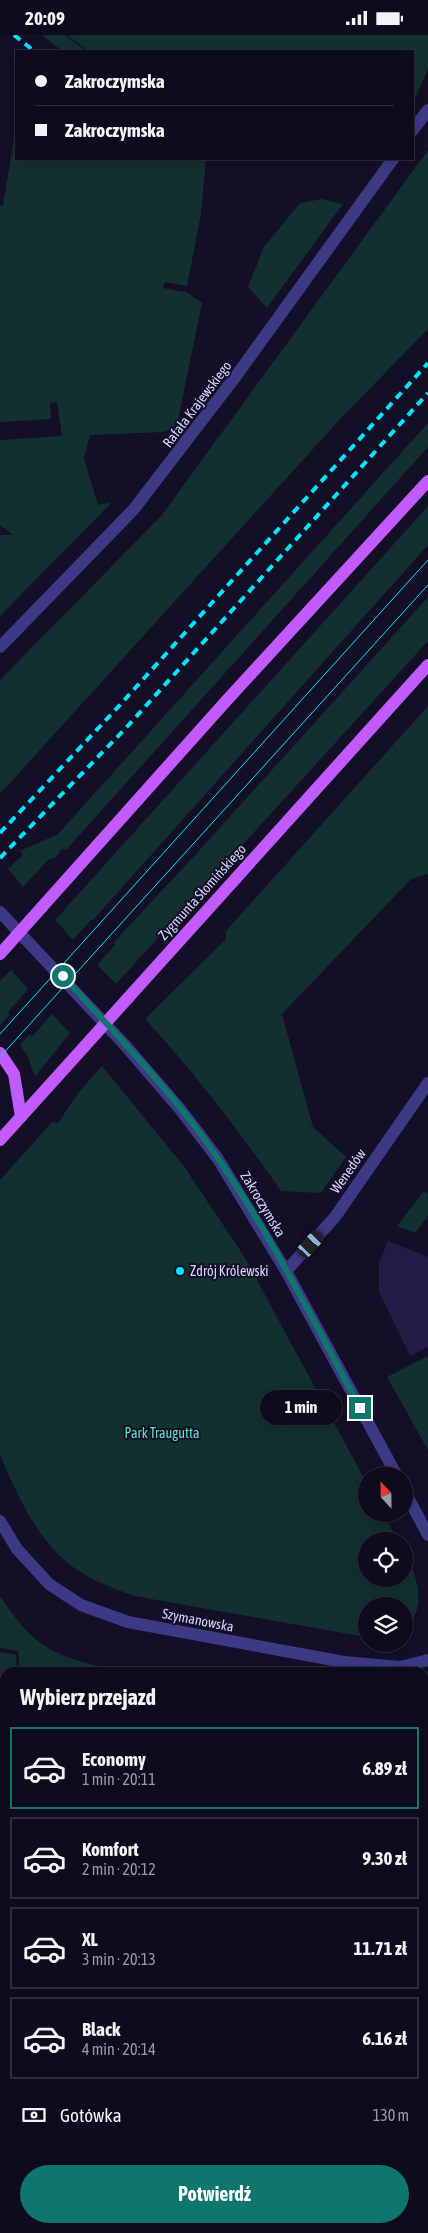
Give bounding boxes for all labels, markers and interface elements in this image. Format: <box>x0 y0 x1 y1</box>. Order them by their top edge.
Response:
text: 20:09 <box>25 7 65 29</box>
text: Zakroczymska <box>65 70 165 92</box>
text: Zakroczymska <box>65 119 165 141</box>
street label: Rafała Krajewskiego <box>159 358 235 450</box>
street label: Zygmunta Słomińskiego <box>155 841 249 943</box>
route start <box>52 965 74 987</box>
street label: Wenedów <box>327 1145 369 1196</box>
street label: Zakroczymska <box>237 1168 289 1240</box>
car <box>295 1228 326 1260</box>
place label: Zdrój Królewski <box>190 1263 268 1279</box>
marker: Zdrój Królewski <box>174 1265 186 1277</box>
callout: 1 min <box>260 1391 342 1425</box>
route end <box>349 1397 371 1419</box>
text: 1 min <box>285 1398 317 1416</box>
park label: Park Traugutta <box>124 1425 200 1441</box>
north arrow <box>358 1467 412 1523</box>
map controls <box>358 1467 413 1652</box>
button: locate <box>358 1532 413 1587</box>
button: layers <box>358 1597 413 1652</box>
street label: Szymanowska <box>161 1605 235 1635</box>
text: Wybierz przejazd <box>20 1684 156 1710</box>
icon: car <box>22 1746 67 1791</box>
text: Economy <box>82 1748 146 1770</box>
text: 6.89 zł <box>362 1757 407 1779</box>
text: 1 min · 20:11 <box>82 1770 156 1788</box>
icon: car <box>22 1836 67 1881</box>
text: Komfort <box>82 1838 139 1860</box>
text: 9.30 zł <box>362 1847 407 1869</box>
text: 2 min · 20:12 <box>82 1860 156 1878</box>
icon: car <box>22 1926 67 1971</box>
text: XL <box>82 1928 98 1950</box>
text: 11.71 zł <box>353 1937 407 1959</box>
text: 3 min · 20:13 <box>82 1950 156 1968</box>
icon: car <box>22 2016 67 2061</box>
text: Black <box>82 2018 120 2040</box>
text: 6.16 zł <box>362 2027 407 2049</box>
text: 4 min · 20:14 <box>82 2040 156 2058</box>
icon: cash <box>20 2101 48 2129</box>
text: Gotówka <box>60 2104 122 2126</box>
text: 130 m <box>373 2106 409 2124</box>
button: Potwierdź <box>20 2165 409 2223</box>

